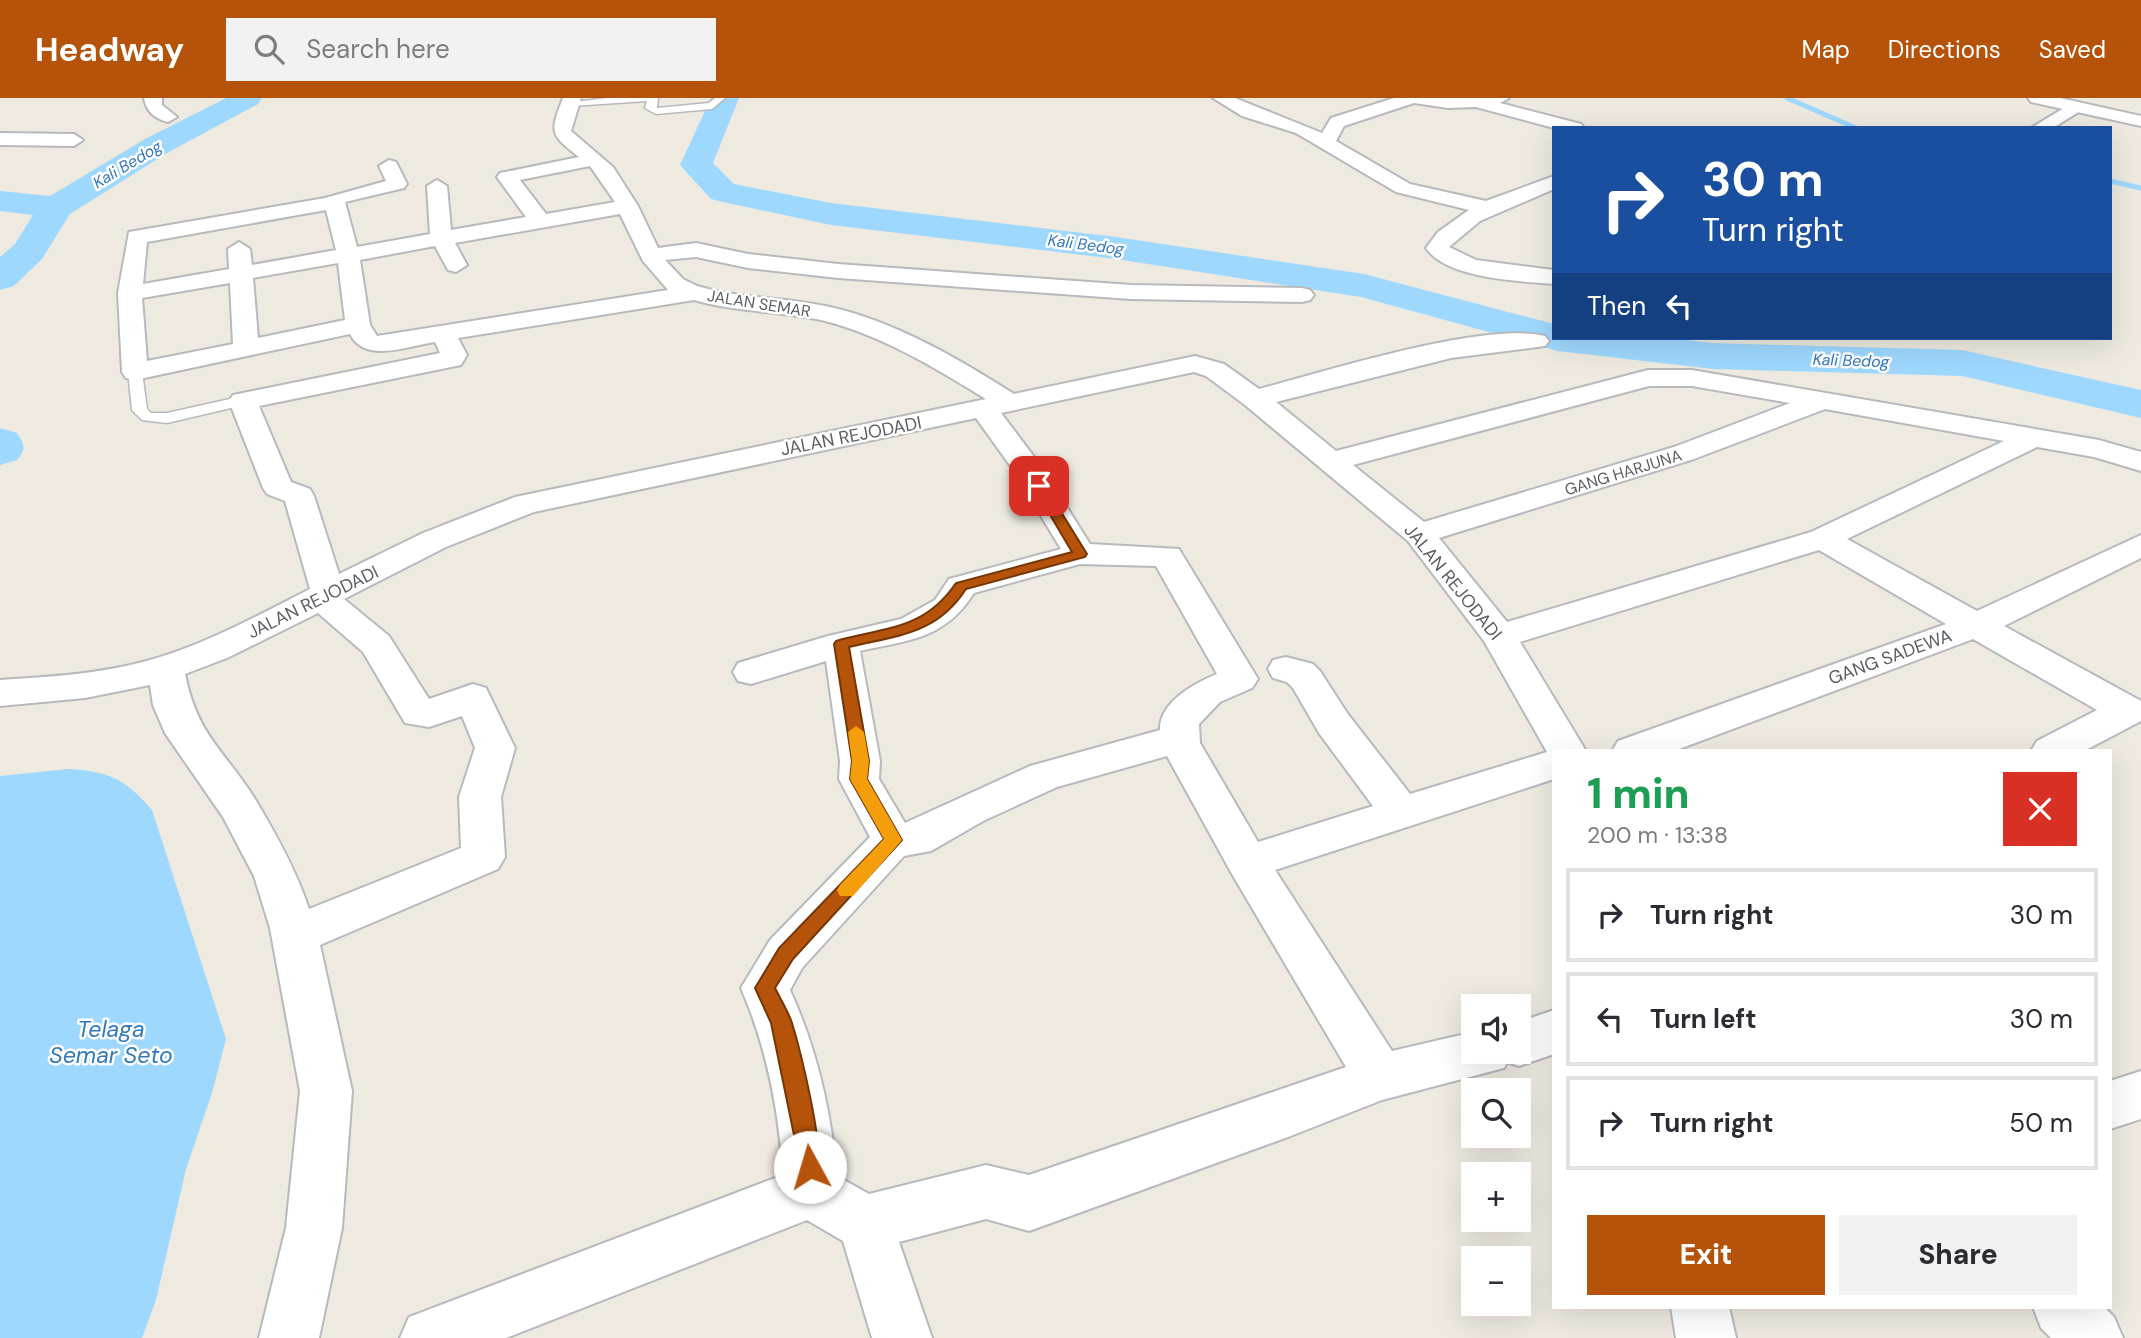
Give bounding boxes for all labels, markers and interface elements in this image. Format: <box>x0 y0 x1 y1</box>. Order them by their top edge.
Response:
search box <box>226 18 716 81</box>
text: Headway <box>35 28 184 71</box>
icon: search <box>250 30 288 68</box>
text: Search here <box>306 32 450 66</box>
text: Map <box>1802 34 1850 65</box>
text: Directions <box>1888 34 2001 65</box>
text: Saved <box>2039 34 2106 65</box>
water label: Kali Bedog <box>89 135 167 193</box>
text: 30 m <box>1702 147 1824 211</box>
icon: right <box>1587 154 1678 245</box>
text: Turn right <box>1702 209 1844 251</box>
water label: Kali Bedog <box>1047 229 1126 260</box>
street label: JALAN SEMAR <box>706 285 812 322</box>
icon: left <box>1660 287 1698 325</box>
text: Then <box>1587 289 1646 323</box>
water label: Kali Bedog <box>1812 349 1891 372</box>
street label: JALAN REJODADI <box>779 411 923 461</box>
street label: GANG HARJUNA <box>1562 445 1685 500</box>
pin <box>1009 456 1069 516</box>
icon: arrive <box>1020 467 1058 505</box>
street label: JALAN REJODADI <box>1399 519 1507 645</box>
street label: JALAN REJODADI <box>244 560 382 644</box>
street label: GANG SADEWA <box>1825 624 1955 690</box>
text: 1 min <box>1587 766 1690 821</box>
button: close <box>2003 772 2077 846</box>
text: 200 m · 13:38 <box>1587 820 1728 850</box>
icon: right <box>1591 896 1629 934</box>
text: Turn right <box>1650 898 1774 932</box>
text: 30 m <box>2010 898 2073 932</box>
map controls <box>1461 994 1531 1316</box>
button: sound <box>1461 994 1531 1064</box>
icon: left <box>1591 1000 1629 1038</box>
text: Turn left <box>1650 1002 1757 1036</box>
text: 30 m <box>2010 1002 2073 1036</box>
water label: Telaga Semar Seto <box>49 1014 173 1070</box>
button: search <box>1461 1078 1531 1148</box>
icon: right <box>1591 1104 1629 1142</box>
text: Turn right <box>1650 1106 1774 1140</box>
text: 50 m <box>2009 1106 2073 1140</box>
position arrow <box>773 1130 847 1204</box>
button: + <box>1461 1162 1531 1232</box>
button: Exit <box>1587 1215 1825 1295</box>
button: Share <box>1839 1215 2077 1295</box>
button: − <box>1461 1246 1531 1316</box>

